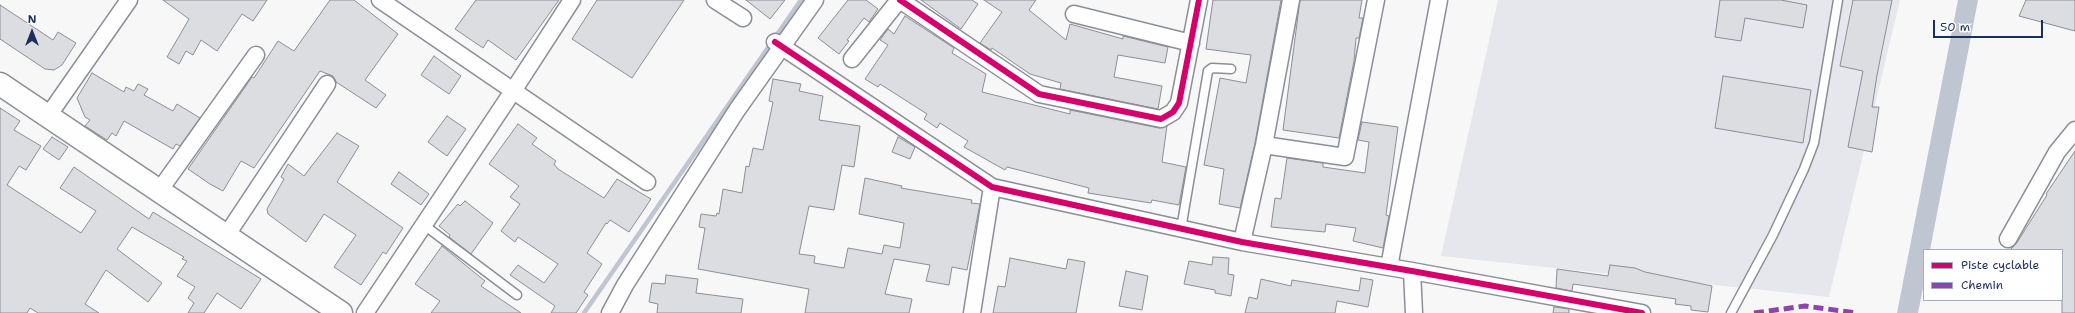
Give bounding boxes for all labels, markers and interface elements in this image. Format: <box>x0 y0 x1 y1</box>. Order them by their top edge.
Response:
north arrow <box>12 12 52 52</box>
text: N <box>28 12 36 27</box>
scale bar <box>1935 12 2045 38</box>
text: 50 m <box>1940 19 1970 35</box>
legend <box>1923 249 2063 301</box>
text: Piste cyclable <box>1961 257 2039 273</box>
text: Chemin <box>1961 277 2003 293</box>

